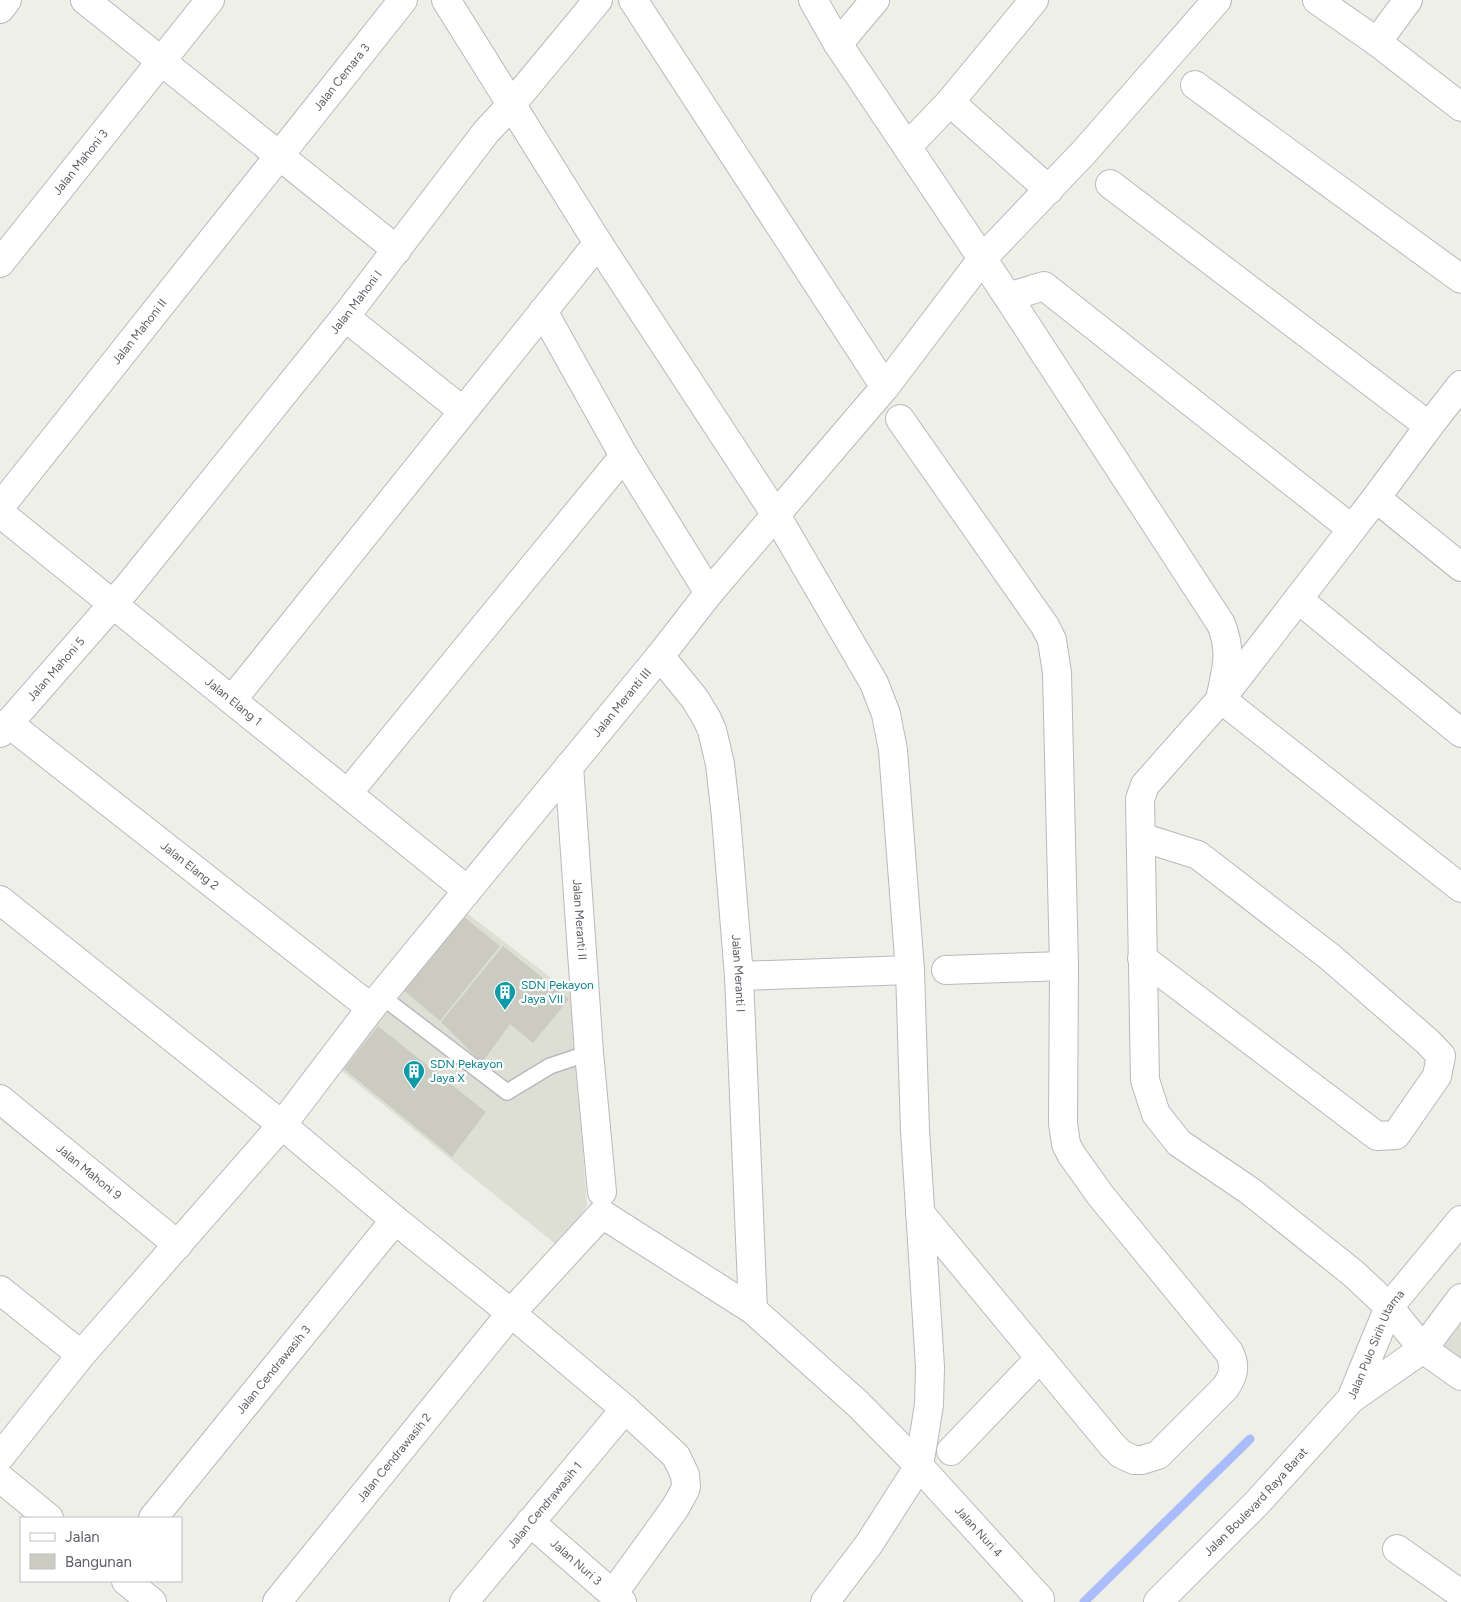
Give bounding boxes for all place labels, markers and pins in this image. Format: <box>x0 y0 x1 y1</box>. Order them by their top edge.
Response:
place label: SDN Pekayon Jaya VII <box>521 978 594 1006</box>
building icon: SDN Pekayon Jaya VII <box>493 980 517 1011</box>
place label: SDN Pekayon Jaya X <box>430 1057 503 1085</box>
building icon: SDN Pekayon Jaya X <box>402 1059 426 1090</box>

